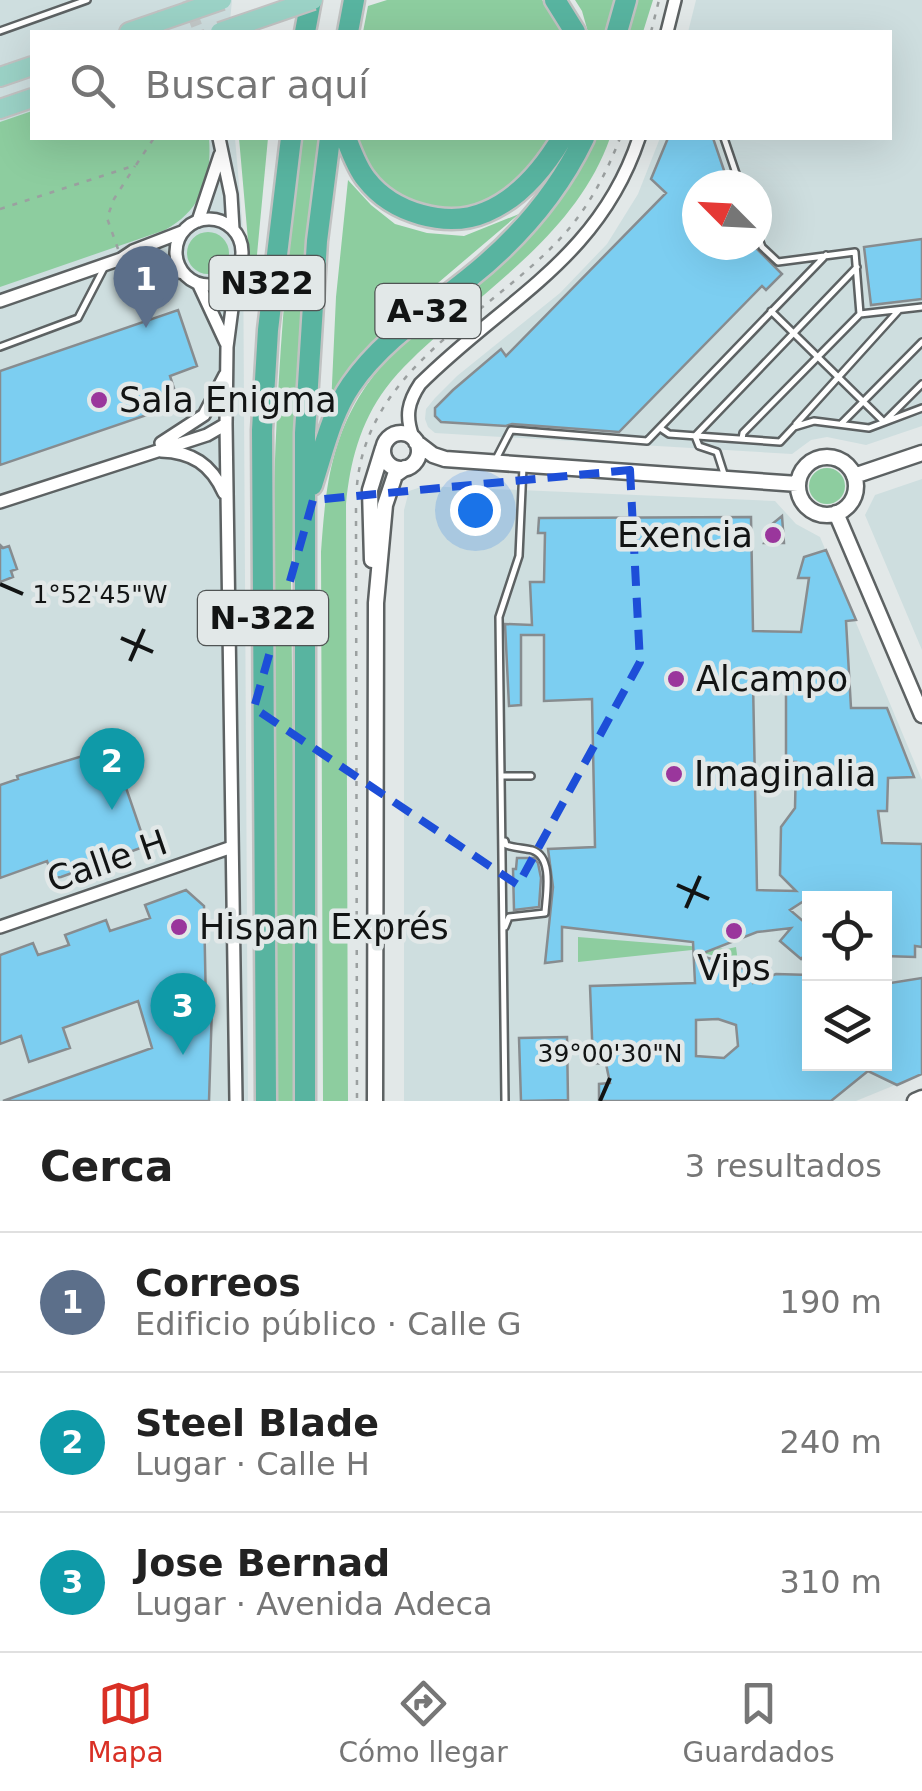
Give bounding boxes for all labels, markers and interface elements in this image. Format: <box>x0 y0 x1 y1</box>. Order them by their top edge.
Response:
search box <box>30 30 892 140</box>
icon: search <box>65 58 120 113</box>
text: Buscar aquí <box>145 63 369 107</box>
north arrow <box>682 170 772 260</box>
pin: 1 <box>114 245 178 328</box>
road number: N322 <box>210 256 324 310</box>
road number: A-32 <box>376 284 480 338</box>
place label: Sala Enigma <box>119 380 337 420</box>
marker: Sala Enigma <box>88 389 110 411</box>
your location <box>450 485 501 536</box>
place label: Exencia <box>617 515 753 555</box>
marker: Exencia <box>762 524 784 546</box>
text: 1°52'45"W <box>32 580 168 609</box>
road number: N-322 <box>198 591 328 645</box>
place label: Alcampo <box>696 659 848 699</box>
marker: Alcampo <box>665 668 687 690</box>
pin: 2 <box>80 728 144 810</box>
place label: Imaginalia <box>694 754 876 794</box>
marker: Imaginalia <box>663 763 685 785</box>
street label: Calle H <box>42 822 172 900</box>
map controls <box>802 891 892 1071</box>
button: locate <box>802 891 892 981</box>
place label: Hispan Exprés <box>199 907 449 947</box>
marker: Hispan Exprés <box>168 916 190 938</box>
marker: Vips <box>723 920 745 942</box>
place label: Vips <box>697 948 771 988</box>
pin: 3 <box>150 972 216 1055</box>
button: layers <box>802 981 892 1071</box>
text: 39°00'30"N <box>537 1039 683 1068</box>
text: Cerca <box>40 1142 173 1191</box>
text: 3 resultados <box>685 1147 882 1185</box>
text: Correos <box>135 1261 301 1305</box>
text: 1 <box>61 1283 84 1321</box>
text: 190 m <box>780 1283 882 1321</box>
text: Edificio público · Calle G <box>135 1305 522 1343</box>
text: Steel Blade <box>135 1401 379 1445</box>
text: 2 <box>61 1423 84 1461</box>
text: 240 m <box>780 1423 882 1461</box>
text: Lugar · Calle H <box>135 1445 370 1483</box>
text: Jose Bernad <box>135 1541 390 1585</box>
text: 3 <box>61 1563 84 1601</box>
text: 310 m <box>780 1563 882 1601</box>
text: Lugar · Avenida Adeca <box>135 1585 493 1623</box>
tab: Mapa <box>87 1676 164 1769</box>
tab: Cómo llegar <box>338 1676 508 1769</box>
tab: Guardados <box>683 1676 835 1769</box>

